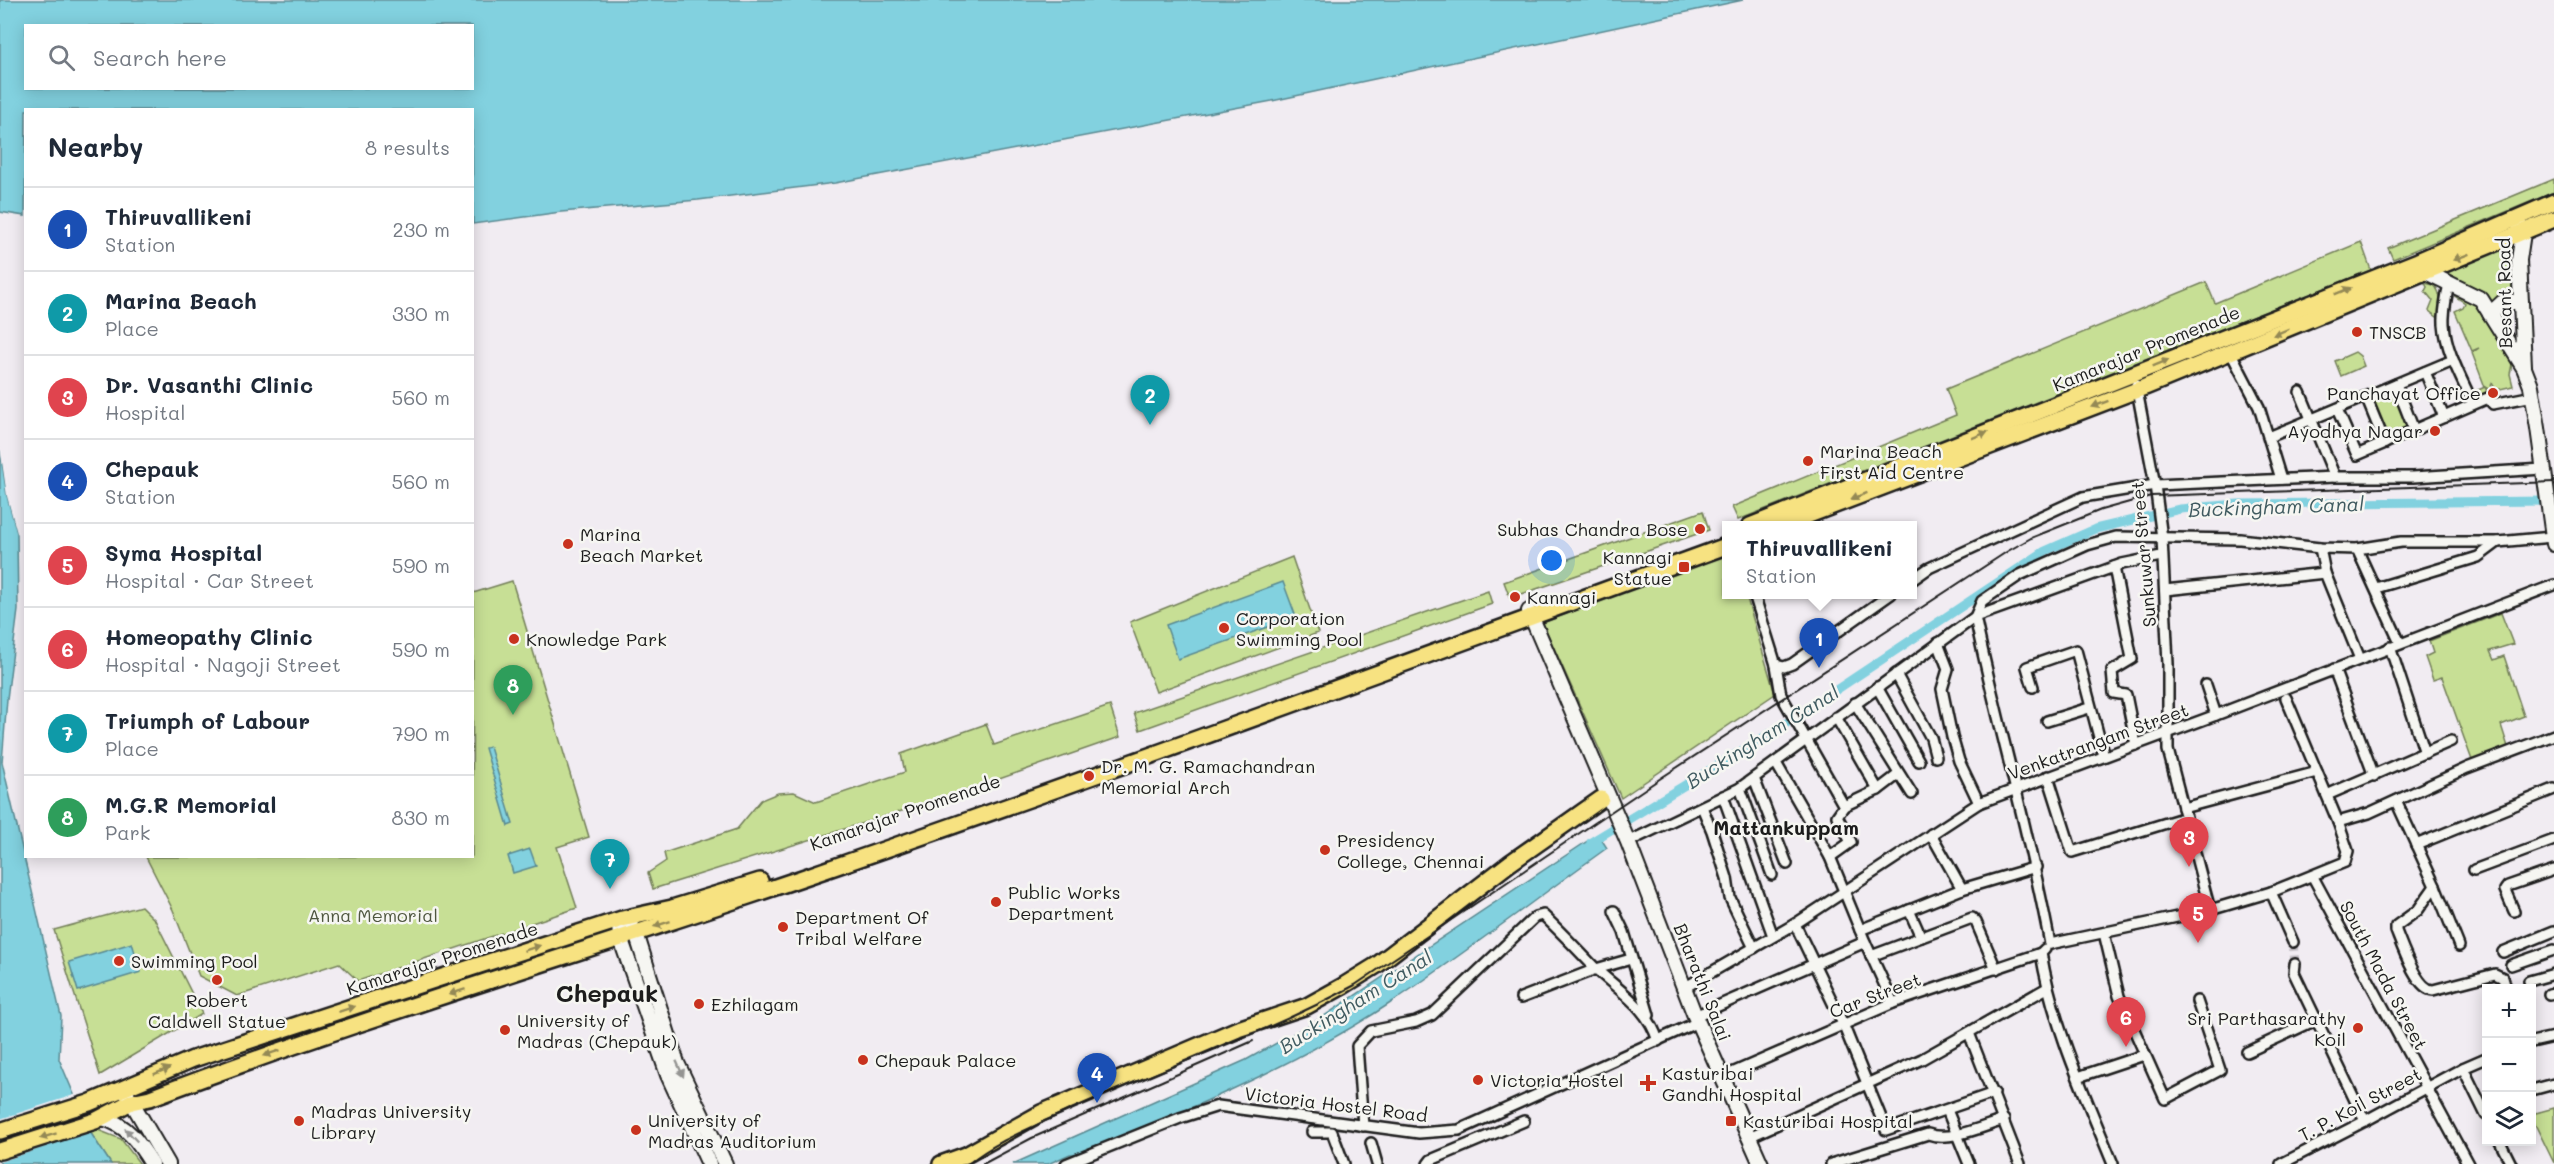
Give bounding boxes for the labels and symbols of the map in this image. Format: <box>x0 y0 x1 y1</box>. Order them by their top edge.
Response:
street label: Besant Road <box>2491 237 2517 349</box>
one-way arrow <box>2452 253 2470 262</box>
one-way arrow <box>2334 286 2352 296</box>
street label: Kamarajar Promenade <box>2049 299 2243 397</box>
place label: TNSCB <box>2369 320 2426 344</box>
marker: TNSCB <box>2350 325 2364 339</box>
one-way arrow <box>2272 328 2290 337</box>
one-way arrow <box>2153 358 2171 368</box>
pin: 2 <box>1130 376 1170 425</box>
place label: Panchayat Office <box>2327 381 2481 405</box>
marker: Panchayat Office <box>2486 386 2500 400</box>
one-way arrow <box>2091 400 2109 410</box>
place label: Ayodhya Nagar <box>2287 419 2423 443</box>
marker: Ayodhya Nagar <box>2428 424 2442 438</box>
one-way arrow <box>1971 429 1989 439</box>
place label: Marina Beach First Aid Centre <box>1820 439 1964 484</box>
marker: Marina Beach First Aid Centre <box>1801 454 1815 468</box>
street label: Sunkuwar Street <box>2125 480 2161 628</box>
water label: Buckingham Canal <box>2188 490 2364 522</box>
one-way arrow <box>1849 491 1867 501</box>
place label: Subhas Chandra Bose <box>1497 517 1688 541</box>
place label: Marina Beach Market <box>580 522 703 567</box>
marker: Subhas Chandra Bose <box>1693 522 1707 536</box>
marker: Marina Beach Market <box>561 537 575 551</box>
place label: Kannagi Statue <box>1603 545 1672 590</box>
your location <box>1537 546 1566 575</box>
marker: Kannagi Statue <box>1677 560 1691 574</box>
place label: Kannagi <box>1527 585 1596 609</box>
marker: Kannagi <box>1508 590 1522 604</box>
place label: Corporation Swimming Pool <box>1236 606 1363 651</box>
pin: 1 <box>1800 618 1838 668</box>
marker: Corporation Swimming Pool <box>1217 621 1231 635</box>
place label: Knowledge Park <box>526 627 667 651</box>
marker: Knowledge Park <box>507 632 521 646</box>
pin: 8 <box>494 666 532 715</box>
water label: Buckingham Canal <box>1681 678 1843 794</box>
street label: Venkatrangam Street <box>2004 697 2192 785</box>
place label: Dr. M. G. Ramachandran Memorial Arch <box>1101 754 1315 799</box>
street label: Kamarajar Promenade <box>807 768 1003 856</box>
marker: Dr. M. G. Ramachandran Memorial Arch <box>1082 769 1096 783</box>
district label: Mattankuppam <box>1713 814 1859 840</box>
pin: 3 <box>2170 818 2208 867</box>
place label: Presidency College, Chennai <box>1337 828 1484 873</box>
pin: 7 <box>590 840 630 889</box>
marker: Presidency College, Chennai <box>1318 843 1332 857</box>
place label: Public Works Department <box>1008 880 1121 925</box>
pin: 5 <box>2178 894 2218 943</box>
marker: Public Works Department <box>989 895 1003 909</box>
street label: South Mada Street <box>2335 896 2433 1054</box>
park label: Anna Memorial <box>308 903 438 927</box>
place label: Department Of Tribal Welfare <box>795 905 929 950</box>
street label: Kamarajar Promenade <box>343 916 541 1000</box>
one-way arrow <box>653 920 671 929</box>
marker: Department Of Tribal Welfare <box>776 920 790 934</box>
street label: Bharathi Salai <box>1669 920 1737 1044</box>
one-way arrow <box>523 943 541 952</box>
water label: Buckingham Canal <box>1274 943 1436 1059</box>
place label: Swimming Pool <box>131 949 258 973</box>
marker: Swimming Pool <box>112 954 126 968</box>
street label: Car Street <box>1826 967 1924 1023</box>
marker: Robert Caldwell Statue <box>210 973 224 987</box>
district label: Chepauk <box>556 977 658 1008</box>
one-way arrow <box>448 987 466 997</box>
place label: Robert Caldwell Statue <box>148 988 286 1033</box>
place label: Ezhilagam <box>711 992 799 1016</box>
marker: Ezhilagam <box>692 997 706 1011</box>
pin: 6 <box>2106 998 2146 1047</box>
one-way arrow <box>338 1004 356 1014</box>
place label: Sri Parthasarathy Koil <box>2187 1006 2346 1051</box>
place label: University of Madras (Chepauk) <box>517 1008 677 1053</box>
marker: Sri Parthasarathy Koil <box>2351 1021 2365 1035</box>
marker: University of Madras (Chepauk) <box>498 1023 512 1037</box>
place label: Chepauk Palace <box>875 1048 1016 1072</box>
one-way arrow <box>263 1049 281 1059</box>
marker: Chepauk Palace <box>856 1053 870 1067</box>
pin: 4 <box>1078 1054 1116 1103</box>
one-way arrow <box>676 1060 686 1078</box>
place label: Kasturibai Gandhi Hospital <box>1662 1061 1802 1106</box>
street label: T. P. Koil Street <box>2294 1061 2426 1147</box>
one-way arrow <box>153 1066 171 1076</box>
place label: Victoria Hostel <box>1490 1068 1624 1092</box>
marker: Victoria Hostel <box>1471 1073 1485 1087</box>
marker: Kasturibai Gandhi Hospital <box>1639 1074 1657 1092</box>
street label: Victoria Hostel Road <box>1243 1081 1429 1127</box>
place label: Madras University Library <box>311 1099 472 1144</box>
place label: University of Madras Auditorium <box>648 1108 816 1153</box>
place label: Kasturibai Hospital <box>1743 1109 1913 1133</box>
marker: Madras University Library <box>292 1114 306 1128</box>
marker: Kasturibai Hospital <box>1724 1114 1738 1128</box>
marker: University of Madras Auditorium <box>629 1123 643 1137</box>
one-way arrow <box>125 1129 139 1143</box>
one-way arrow <box>39 1132 57 1141</box>

